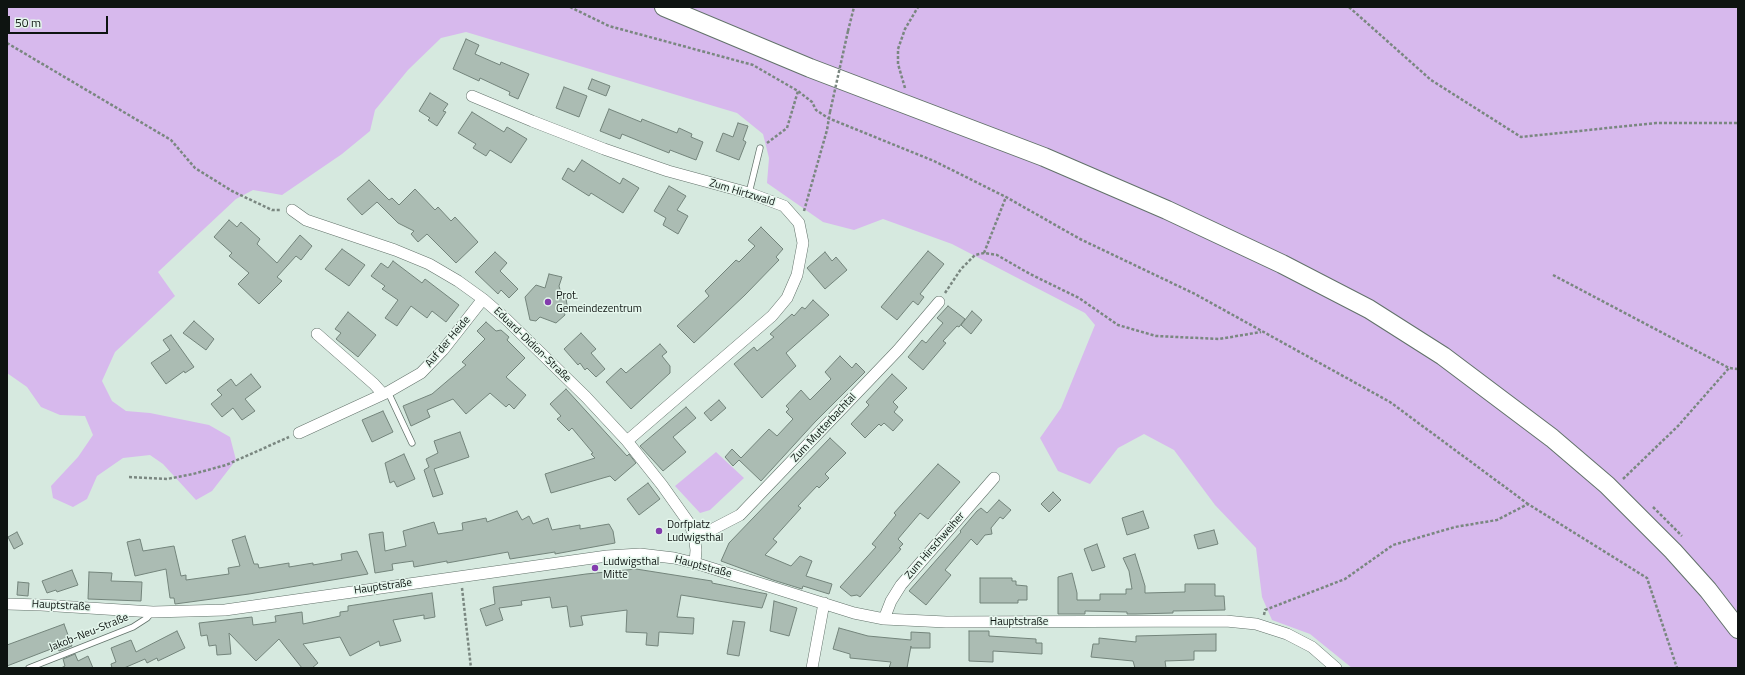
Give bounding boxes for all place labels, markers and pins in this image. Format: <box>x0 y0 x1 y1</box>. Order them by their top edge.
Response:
place label: Prot. Gemeindezentrum <box>556 289 642 315</box>
marker: Prot. Gemeindezentrum <box>543 297 553 307</box>
place label: Dorfplatz Ludwigsthal <box>667 518 723 544</box>
marker: Dorfplatz Ludwigsthal <box>654 526 664 536</box>
place label: Ludwigsthal Mitte <box>603 555 659 581</box>
marker: Ludwigsthal Mitte <box>590 563 600 573</box>

